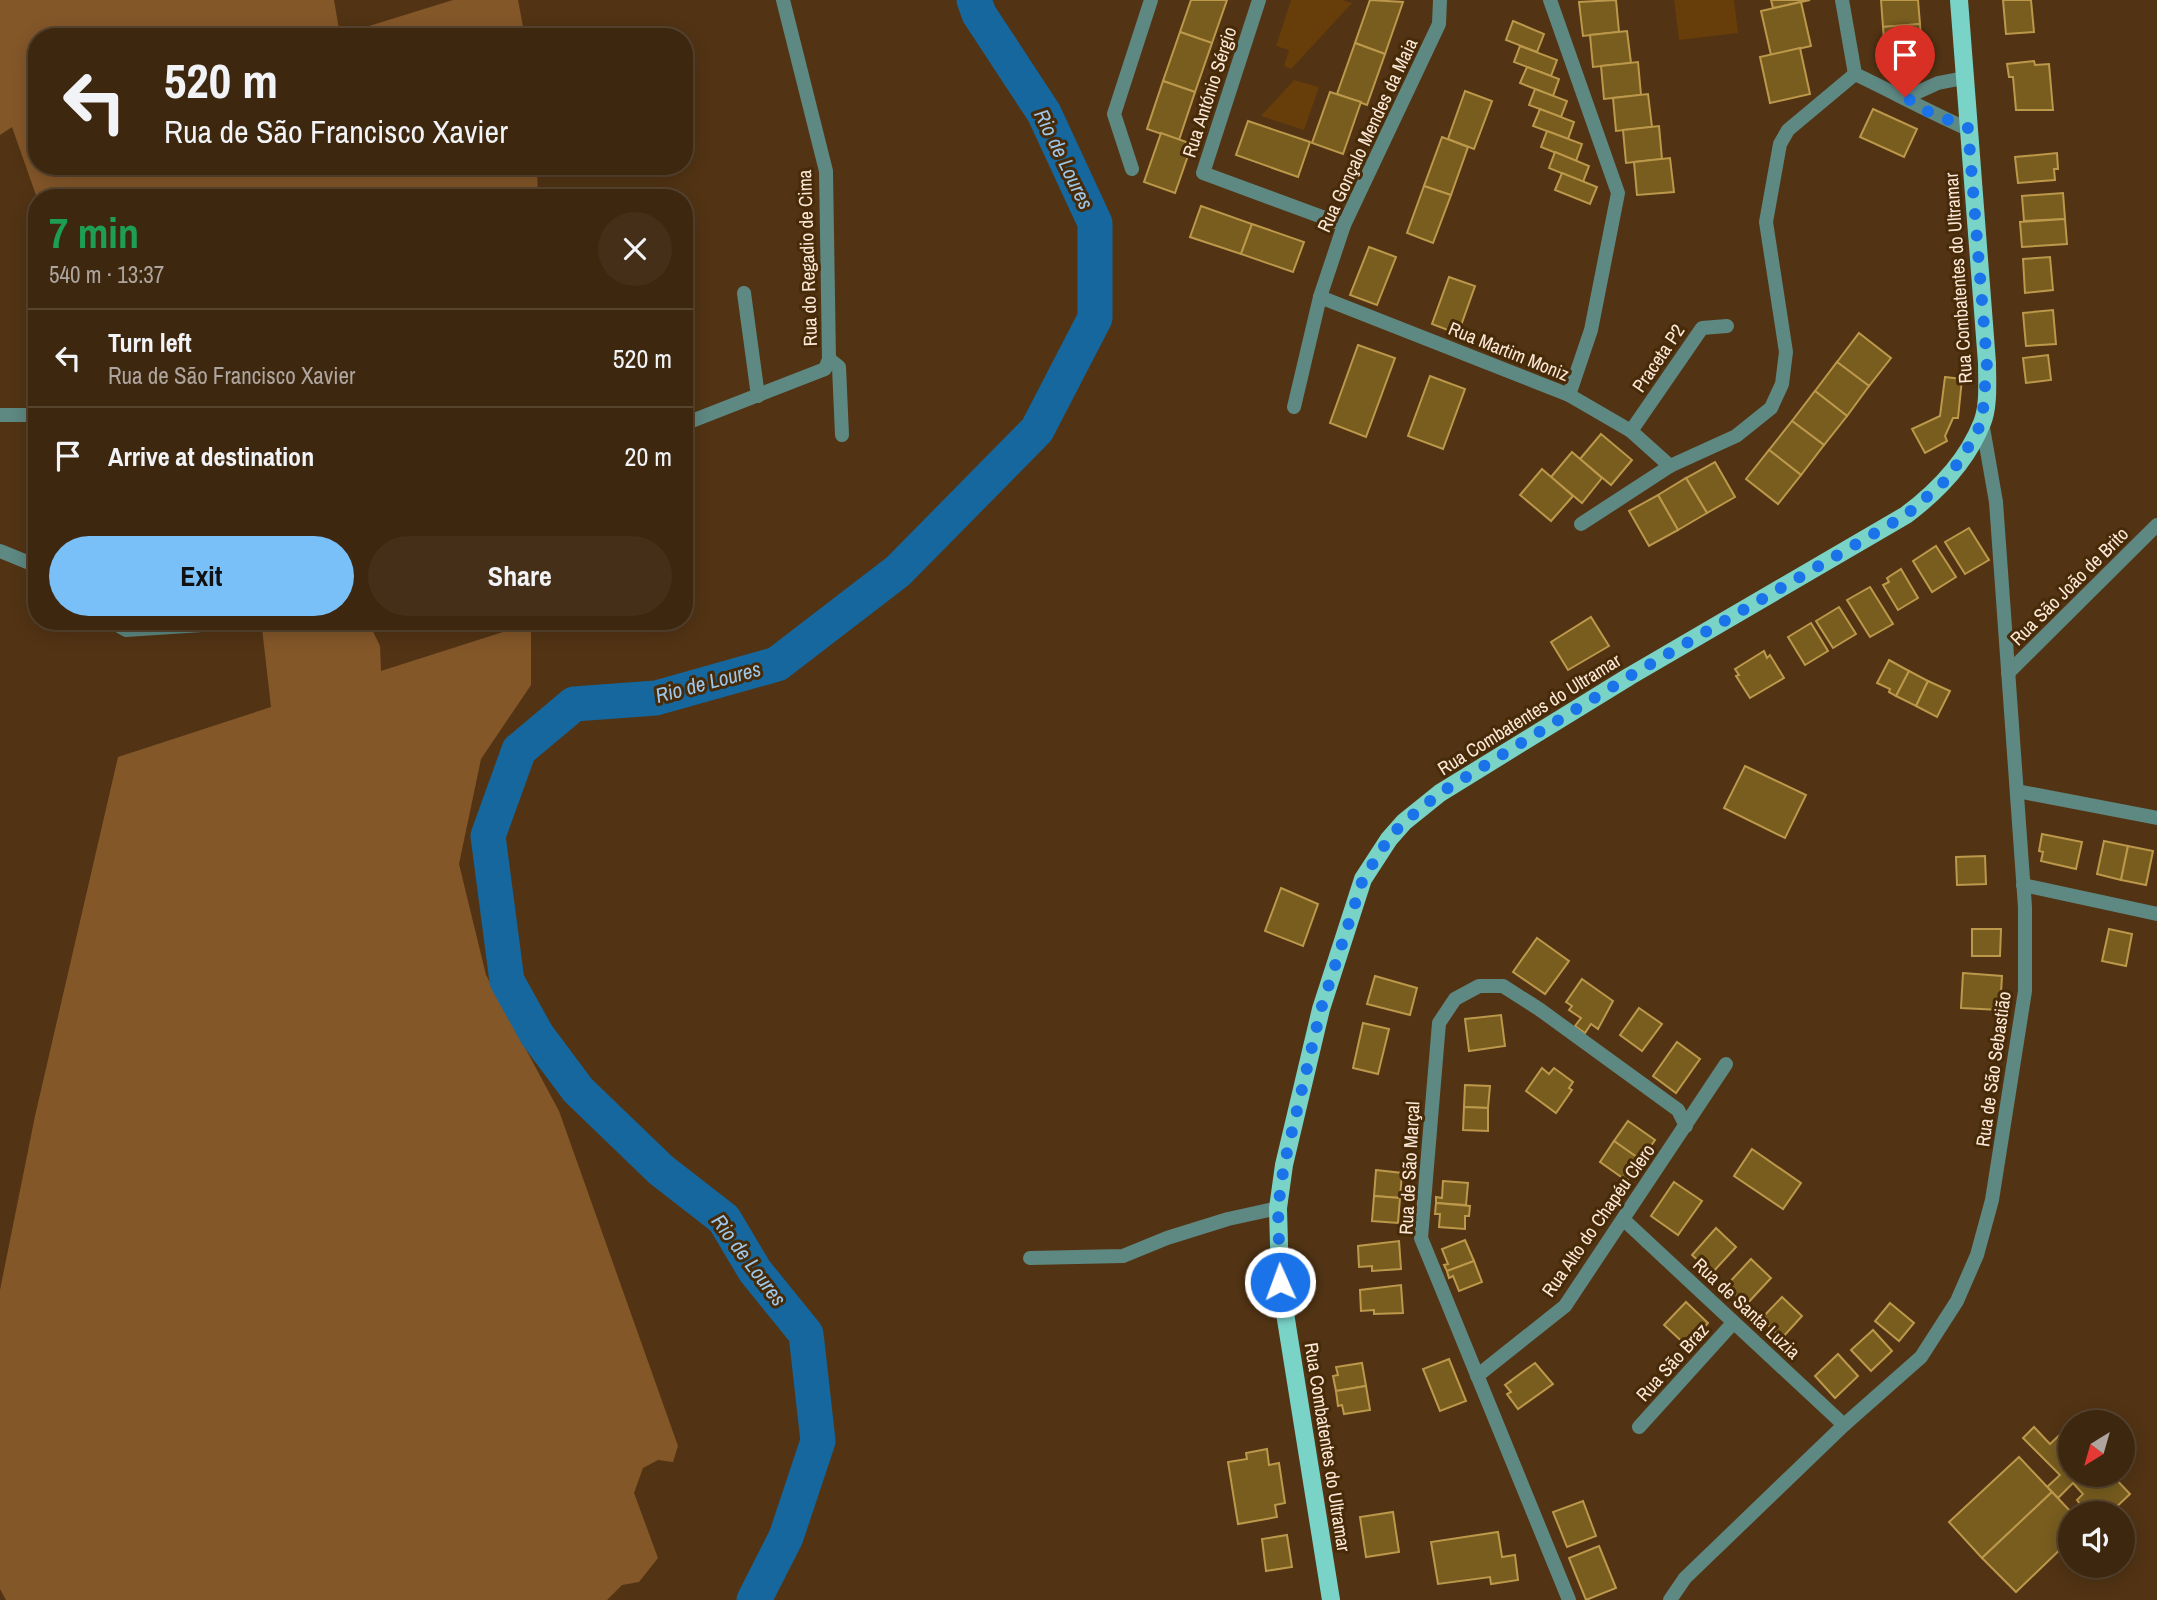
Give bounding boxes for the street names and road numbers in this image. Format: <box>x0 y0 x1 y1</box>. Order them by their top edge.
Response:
street label: Rua António Sérgio <box>1176 23 1242 161</box>
street label: Rua Gonçalo Mendes da Maia <box>1311 33 1424 236</box>
street label: Rua do Regadio de Cima <box>791 169 823 347</box>
street label: Rua Combatentes do Ultramar <box>1938 171 1978 384</box>
street label: Rua Martim Moniz <box>1445 315 1573 387</box>
street label: Praceta P2 <box>1626 319 1690 397</box>
street label: Rua São João de Brito <box>2004 521 2134 651</box>
street label: Rua Combatentes do Ultramar <box>1433 647 1626 781</box>
street label: Rua de São Sebastião <box>1969 990 2017 1148</box>
street label: Rua de São Marçal <box>1393 1101 1425 1235</box>
street label: Rua Alto do Chapéu Clero <box>1535 1138 1661 1302</box>
street label: Rua de Santa Luzia <box>1688 1252 1806 1365</box>
street label: Rua São Braz <box>1630 1317 1714 1407</box>
street label: Rua Combatentes do Ultramar <box>1299 1341 1357 1554</box>

